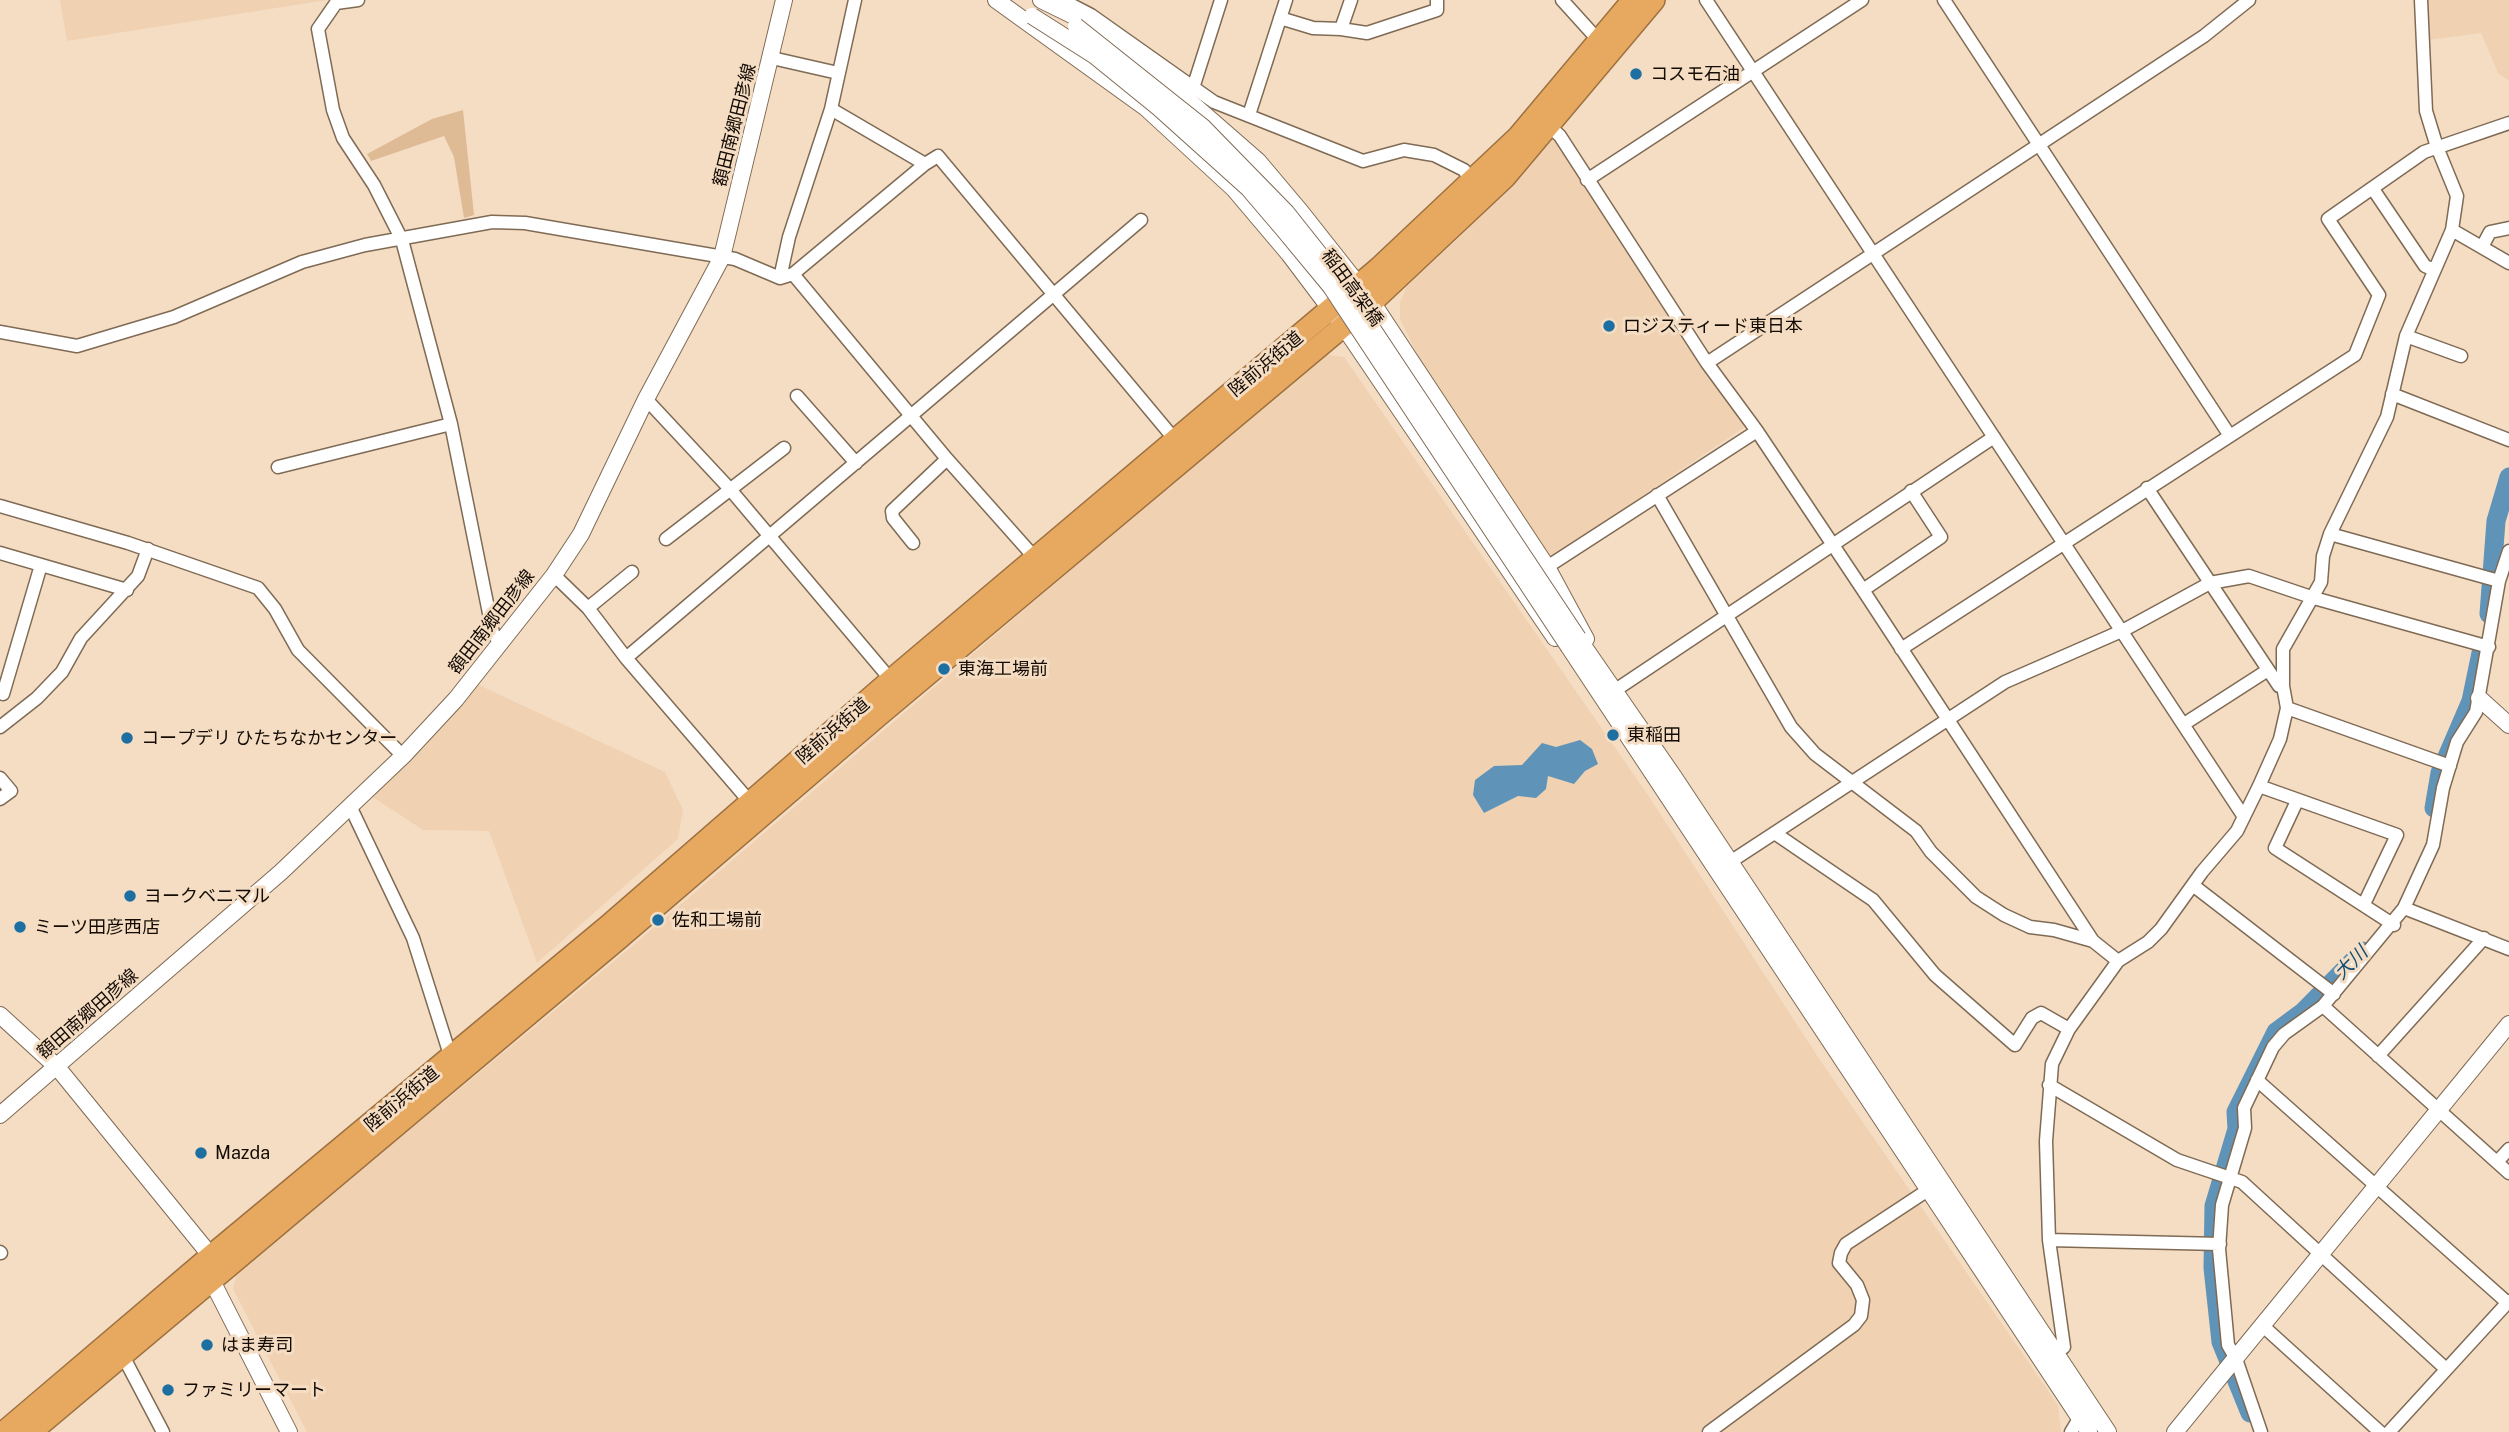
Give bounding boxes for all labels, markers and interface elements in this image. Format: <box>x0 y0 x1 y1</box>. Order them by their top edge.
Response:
street label: 額田南郷田彦線 <box>709 61 761 189</box>
place label: コスモ石油 <box>1650 63 1740 85</box>
marker: コスモ石油 <box>1628 66 1644 82</box>
street label: 稲田高架橋 <box>1317 245 1387 331</box>
place label: ロジスティード東日本 <box>1623 315 1803 337</box>
marker: ロジスティード東日本 <box>1601 318 1617 334</box>
street label: 陸前浜街道 <box>1225 327 1307 401</box>
street label: 額田南郷田彦線 <box>445 566 539 678</box>
place label: 東海工場前 <box>958 658 1048 680</box>
marker: 東海工場前 <box>936 661 952 677</box>
street label: 陸前浜街道 <box>792 693 874 769</box>
place label: 東稲田 <box>1627 724 1681 746</box>
place label: コープデリ ひたちなかセンター <box>141 727 397 749</box>
marker: 東稲田 <box>1605 727 1621 743</box>
marker: コープデリ ひたちなかセンター <box>119 730 135 746</box>
place label: ヨークベニマル <box>144 885 270 907</box>
marker: ヨークベニマル <box>122 888 138 904</box>
place label: 佐和工場前 <box>672 909 762 931</box>
marker: 佐和工場前 <box>650 912 666 928</box>
place label: ミーツ田彦西店 <box>34 916 160 938</box>
marker: ミーツ田彦西店 <box>12 919 28 935</box>
water label: 大川 <box>2330 942 2372 984</box>
street label: 額田南郷田彦線 <box>33 965 143 1063</box>
street label: 陸前浜街道 <box>361 1062 443 1136</box>
place label: Mazda <box>215 1142 270 1164</box>
marker: Mazda <box>193 1145 209 1161</box>
place label: はま寿司 <box>221 1334 293 1356</box>
marker: はま寿司 <box>199 1337 215 1353</box>
place label: ファミリーマート <box>182 1379 326 1401</box>
marker: ファミリーマート <box>160 1382 176 1398</box>

